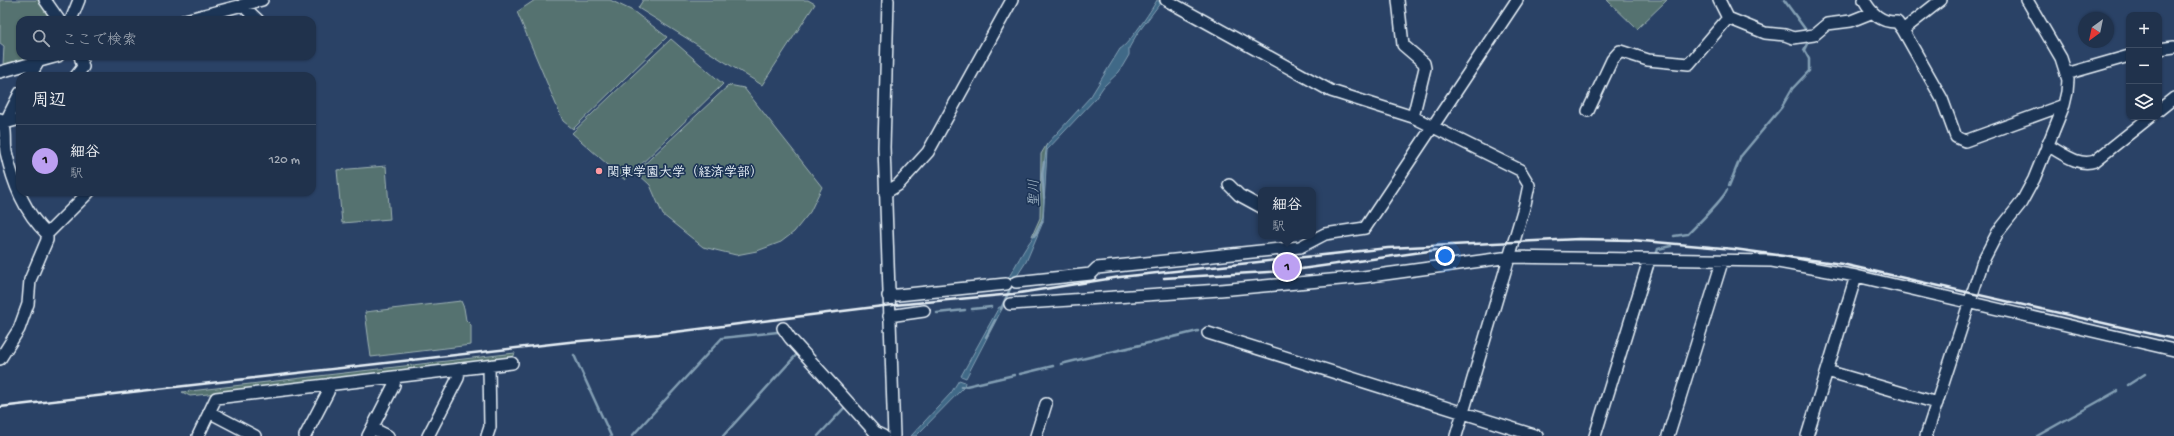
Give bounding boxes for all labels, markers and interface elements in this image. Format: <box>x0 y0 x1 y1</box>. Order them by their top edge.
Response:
north arrow <box>2078 12 2114 48</box>
map controls <box>2126 12 2162 120</box>
button: + <box>2126 12 2162 48</box>
search box <box>16 16 316 60</box>
icon: search <box>30 27 52 49</box>
text: ここで検索 <box>62 32 137 50</box>
button: − <box>2126 48 2162 84</box>
button: layers <box>2126 84 2162 120</box>
text: 周辺 <box>32 92 66 112</box>
text: 細谷 <box>70 144 100 162</box>
text: 1 <box>42 153 48 168</box>
text: 120 m <box>269 153 300 168</box>
place label: 関東学園大学（経済学部） <box>607 165 763 181</box>
marker: 関東学園大学（経済学部） <box>594 166 604 176</box>
text: 駅 <box>70 167 83 182</box>
water label: 聖川 <box>1027 179 1044 207</box>
popup <box>1258 187 1316 239</box>
text: 細谷 <box>1272 197 1302 215</box>
text: 駅 <box>1272 220 1285 235</box>
your location <box>1435 246 1455 266</box>
pin: 1 <box>1274 252 1300 282</box>

